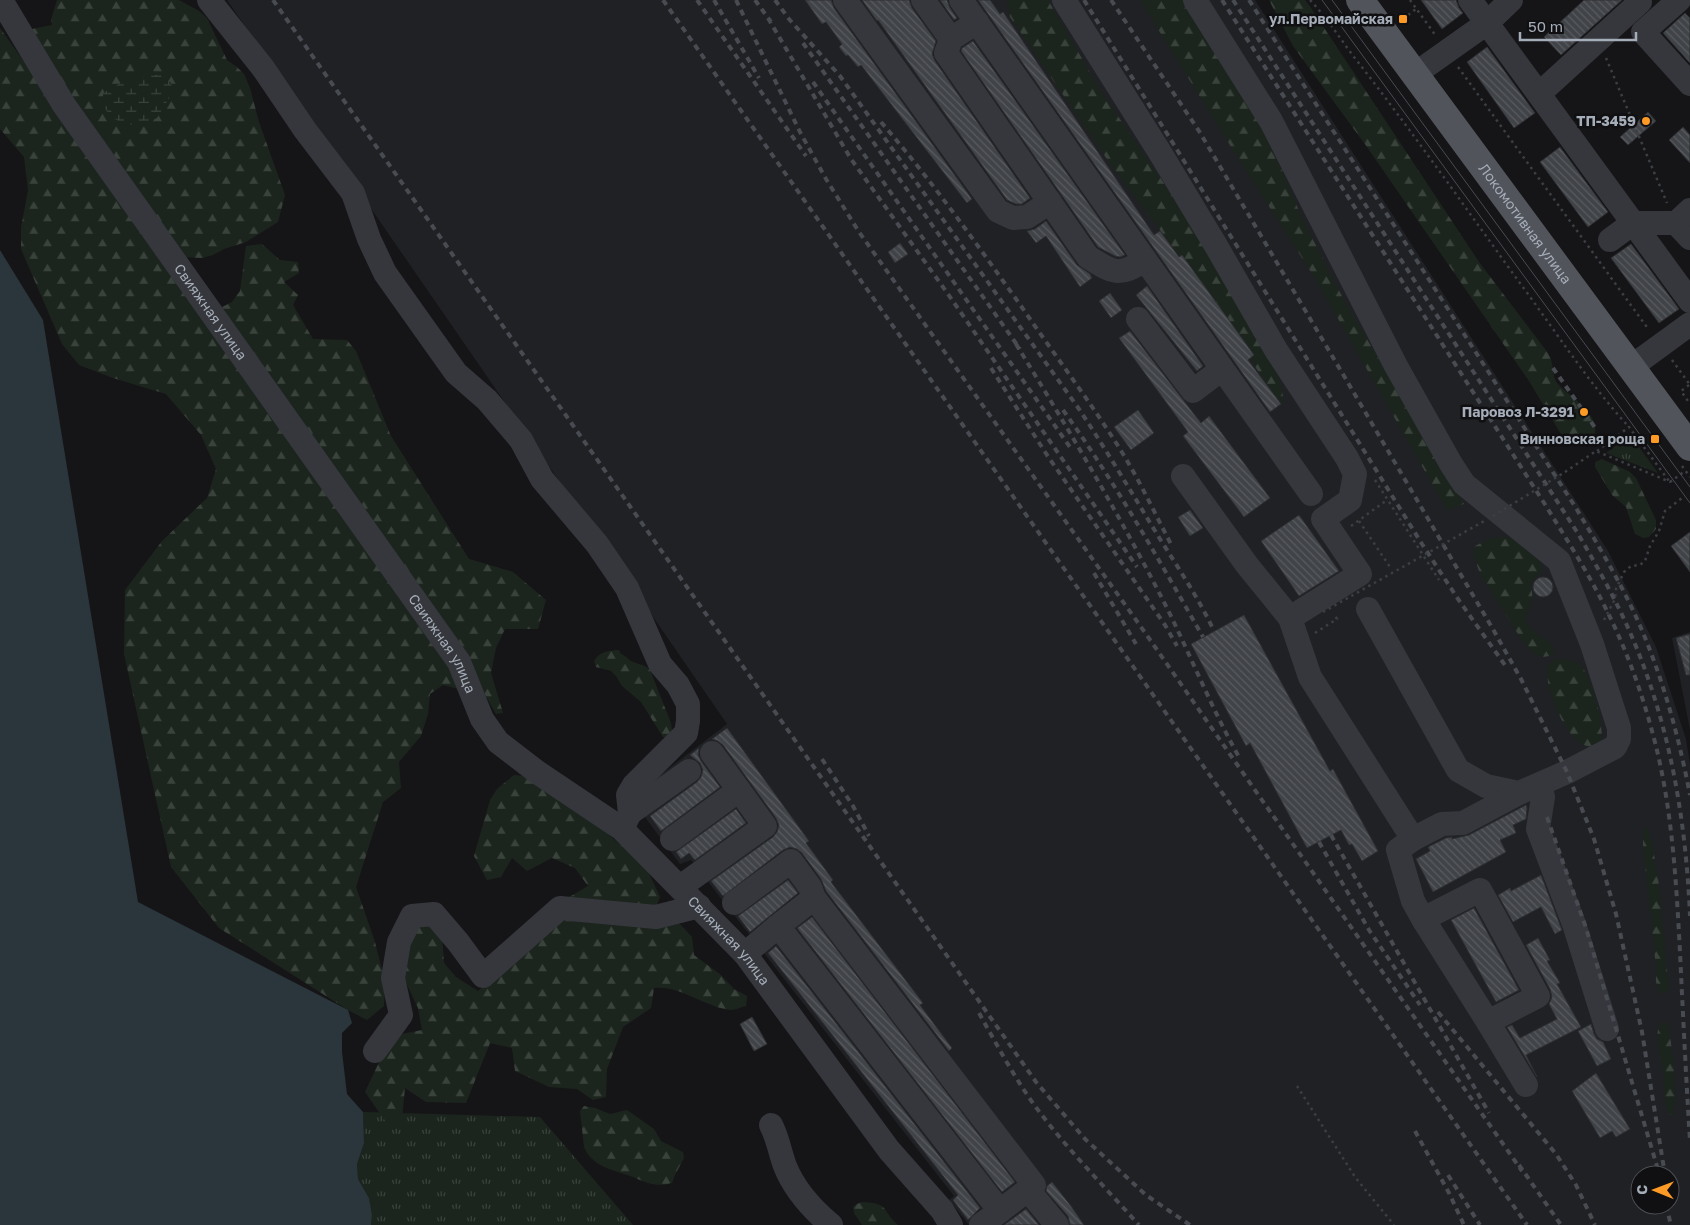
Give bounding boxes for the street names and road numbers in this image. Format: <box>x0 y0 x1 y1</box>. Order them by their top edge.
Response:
street label: Локомотивная улица <box>1476 160 1576 287</box>
street label: Свияжная улица <box>171 260 251 363</box>
street label: Свияжная улица <box>405 590 480 695</box>
street label: Свияжная улица <box>685 892 774 988</box>

